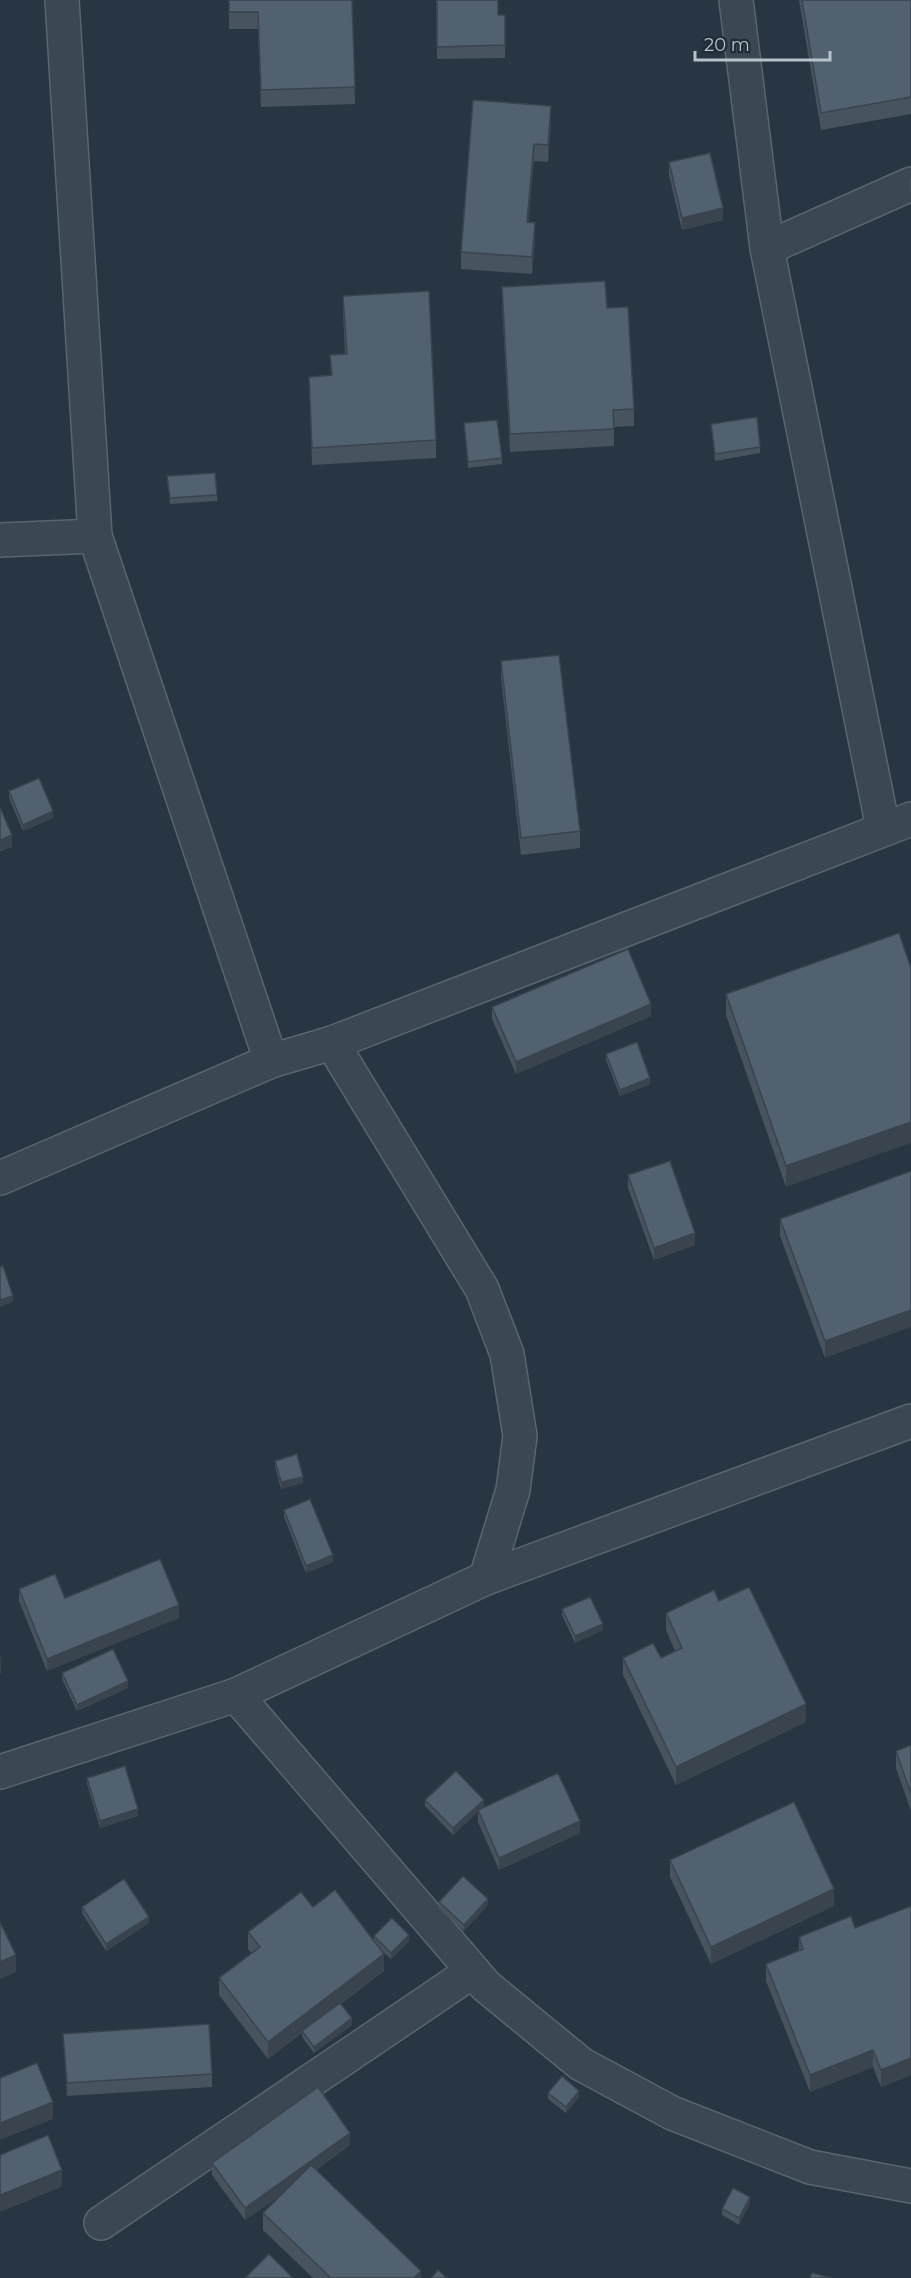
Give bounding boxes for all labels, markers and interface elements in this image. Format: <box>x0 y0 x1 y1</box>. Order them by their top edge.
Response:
scale bar <box>695 24 830 62</box>
text: 20 m <box>704 34 750 56</box>

